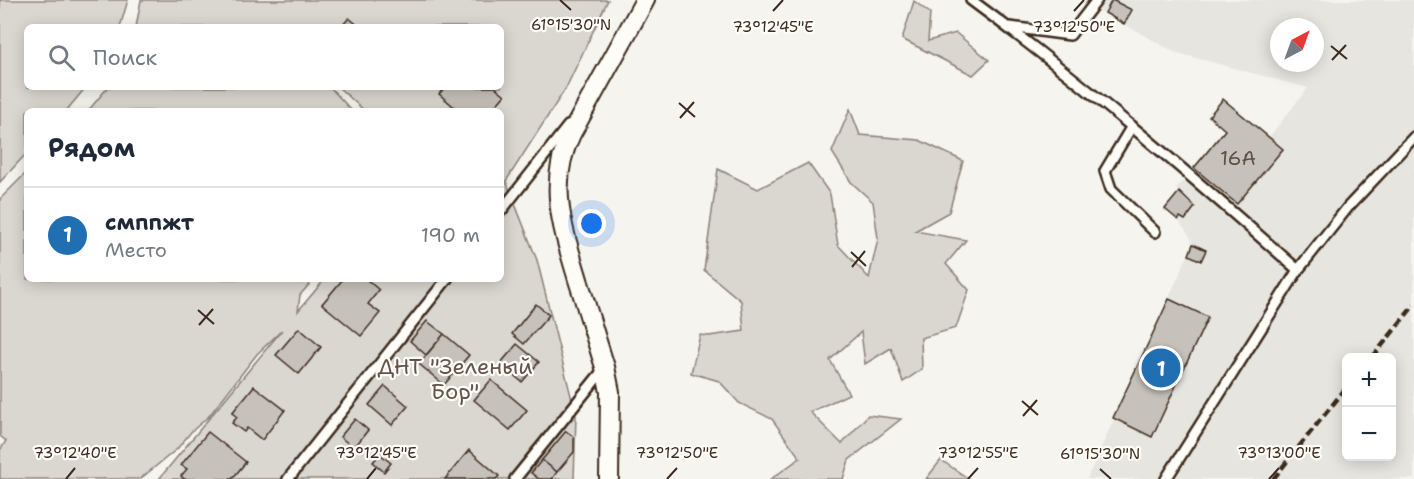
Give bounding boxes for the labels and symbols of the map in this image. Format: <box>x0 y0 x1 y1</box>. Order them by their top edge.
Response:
text: 61°15'30"N <box>531 15 611 35</box>
text: 73°12'45"E <box>732 17 814 37</box>
text: 73°12'50"E <box>1033 17 1115 37</box>
north arrow <box>1270 18 1324 72</box>
house number: 16А <box>1220 145 1256 171</box>
your location <box>577 209 606 238</box>
pin: 1 <box>1142 346 1180 391</box>
park label: ДНТ "Зеленый Бор" <box>377 352 533 406</box>
text: 73°12'40"E <box>33 443 117 463</box>
text: 73°12'45"E <box>335 443 417 463</box>
text: 73°12'50"E <box>636 443 718 463</box>
text: 73°12'55"E <box>938 443 1018 463</box>
text: 73°13'00"E <box>1237 443 1321 463</box>
text: 61°15'30"N <box>1060 444 1140 464</box>

